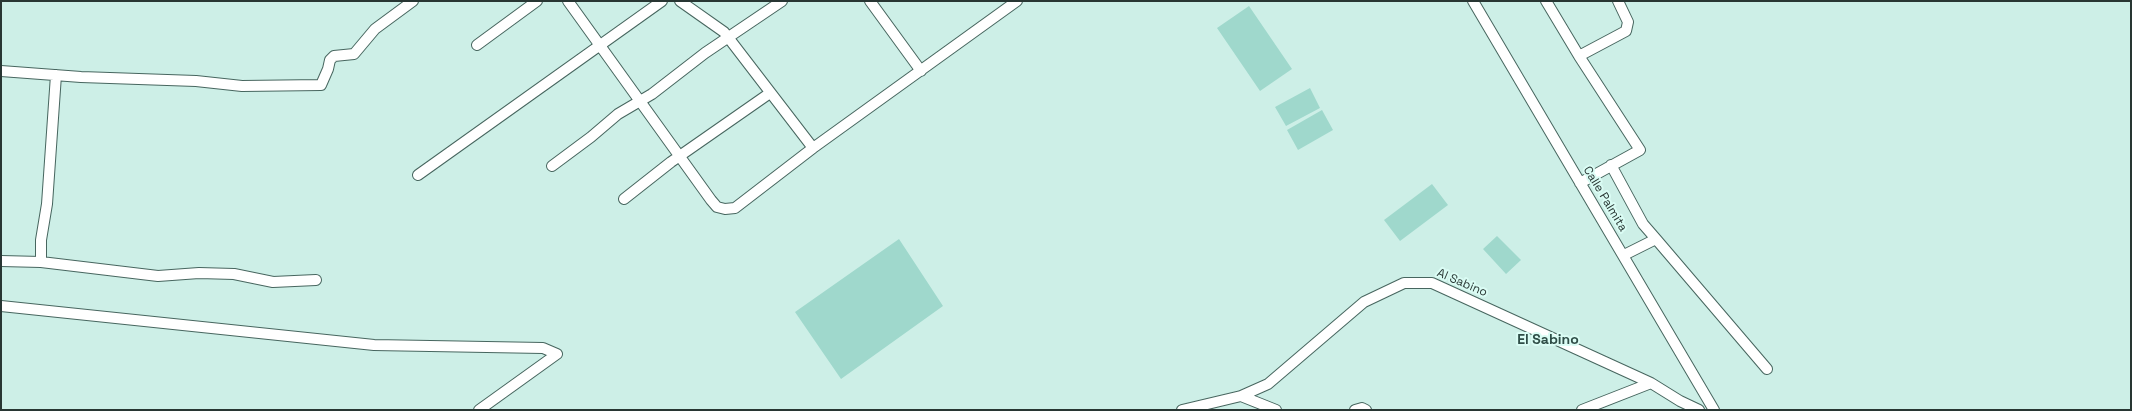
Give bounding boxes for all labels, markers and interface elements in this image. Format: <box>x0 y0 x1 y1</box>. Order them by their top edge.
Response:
street label: Calle Palmita <box>1580 164 1630 234</box>
street label: Al Sabino <box>1435 266 1489 300</box>
district label: El Sabino <box>1517 332 1579 348</box>

